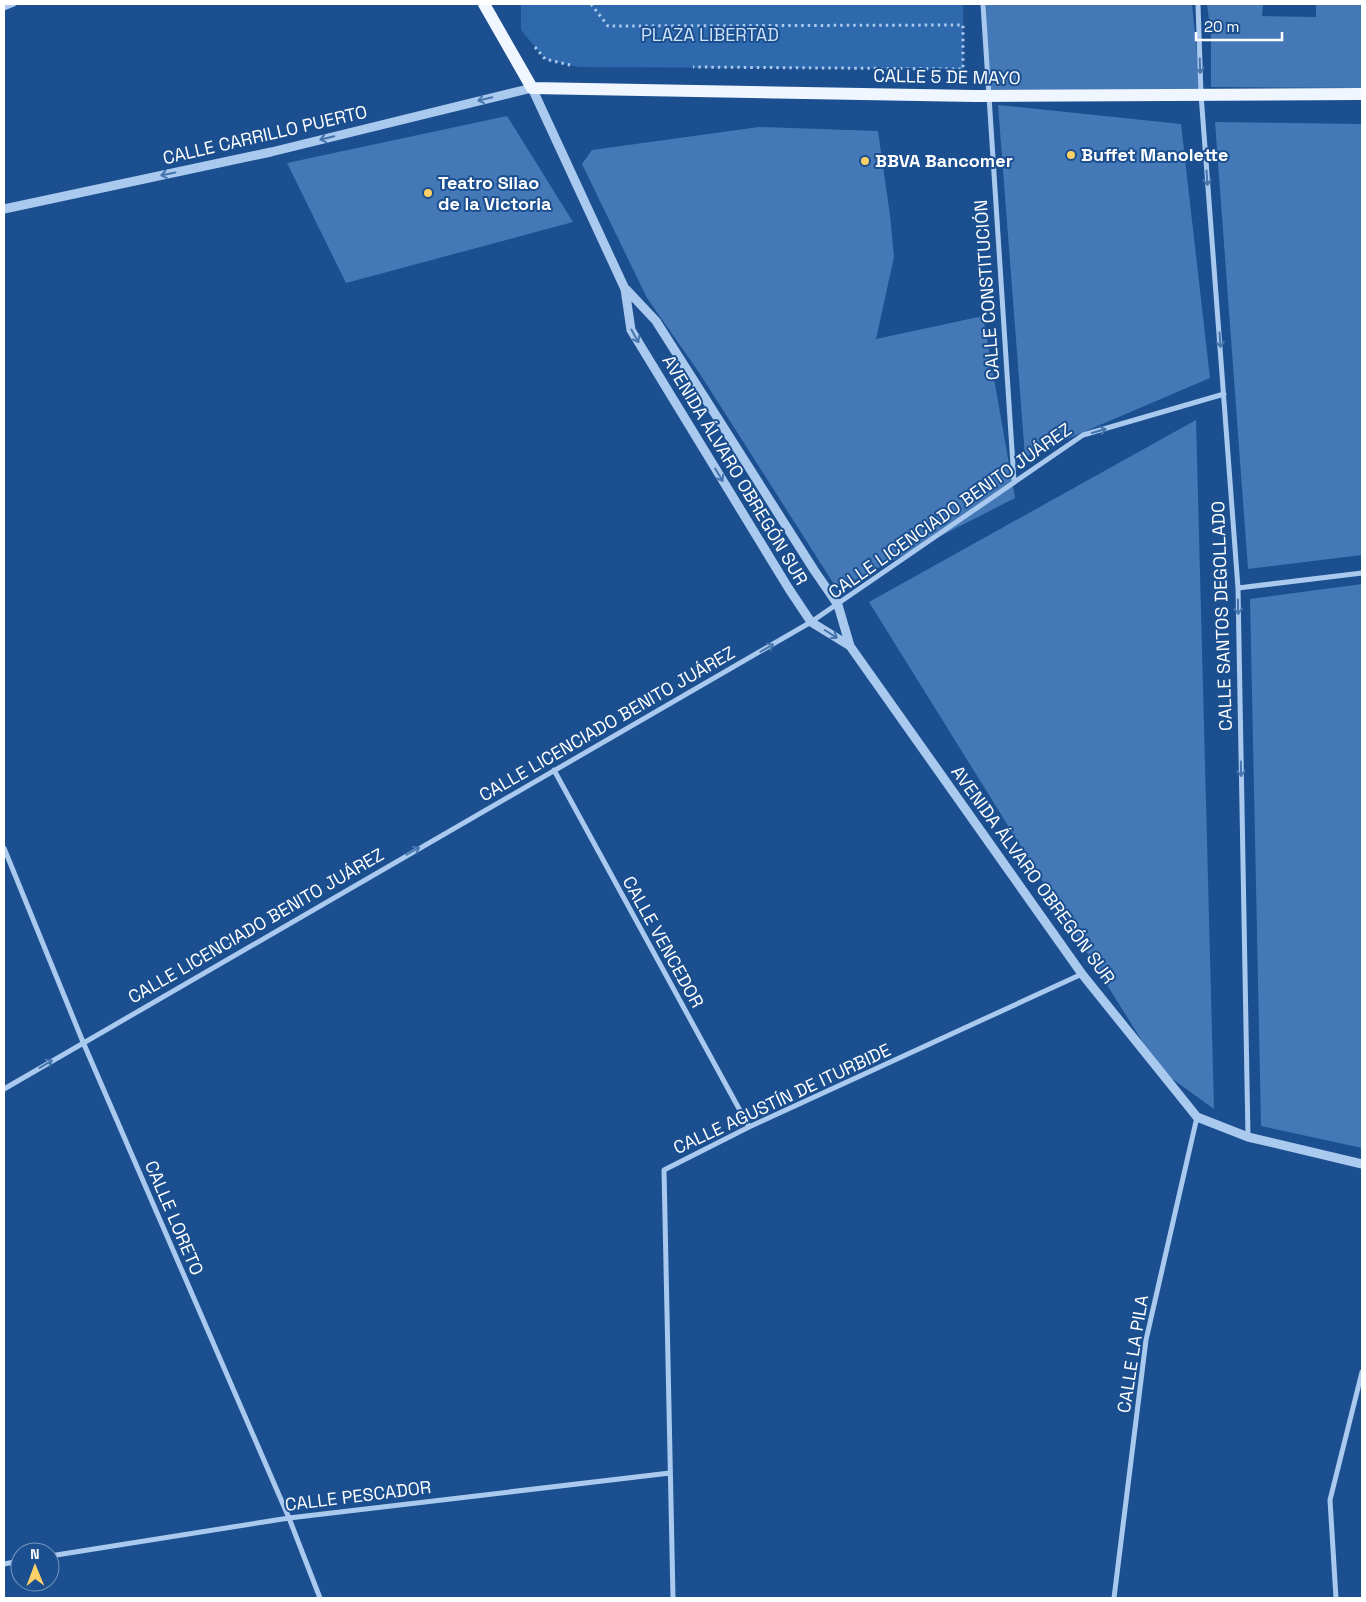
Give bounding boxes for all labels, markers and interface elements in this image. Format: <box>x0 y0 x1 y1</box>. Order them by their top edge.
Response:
scale bar <box>1196 10 1282 42</box>
text: 20 m <box>1204 17 1239 36</box>
park label: PLAZA LIBERTAD <box>641 23 779 46</box>
one-way arrow <box>1195 58 1205 74</box>
street label: CALLE 5 DE MAYO <box>873 64 1021 89</box>
one-way arrow <box>477 95 493 105</box>
street label: CALLE CARRILLO PUERTO <box>160 100 369 169</box>
one-way arrow <box>319 134 335 143</box>
place label: Buffet Manolette <box>1081 143 1228 166</box>
place label: BBVA Bancomer <box>875 149 1013 172</box>
marker: Buffet Manolette <box>1065 149 1077 161</box>
marker: BBVA Bancomer <box>859 155 871 167</box>
one-way arrow <box>1203 169 1212 185</box>
one-way arrow <box>161 170 177 179</box>
place label: Teatro Silao de la Victoria <box>438 171 552 215</box>
marker: Teatro Silao de la Victoria <box>422 187 434 199</box>
street label: CALLE CONSTITUCIÓN <box>969 199 1004 381</box>
one-way arrow <box>631 328 640 343</box>
one-way arrow <box>1215 331 1225 347</box>
street label: AVENIDA ÁLVARO OBREGÓN SUR <box>657 350 813 589</box>
street label: CALLE LICENCIADO BENITO JUÁREZ <box>824 418 1076 604</box>
one-way arrow <box>1090 425 1106 435</box>
one-way arrow <box>715 467 725 481</box>
street label: CALLE SANTOS DEGOLLADO <box>1206 501 1237 731</box>
one-way arrow <box>1233 598 1243 614</box>
one-way arrow <box>823 630 837 640</box>
street label: CALLE LICENCIADO BENITO JUÁREZ <box>475 641 739 806</box>
one-way arrow <box>759 643 774 653</box>
one-way arrow <box>1236 760 1246 777</box>
street label: AVENIDA ÁLVARO OBREGÓN SUR <box>946 761 1120 988</box>
street label: CALLE LICENCIADO BENITO JUÁREZ <box>124 843 388 1008</box>
one-way arrow <box>406 846 420 856</box>
street label: CALLE VENCEDOR <box>618 872 709 1012</box>
street label: CALLE AGUSTÍN DE ITURBIDE <box>669 1038 894 1159</box>
one-way arrow <box>38 1059 52 1069</box>
street label: CALLE LORETO <box>140 1157 209 1279</box>
street label: CALLE LA PILA <box>1112 1293 1153 1415</box>
street label: CALLE PESCADOR <box>283 1475 432 1516</box>
north arrow <box>10 1542 60 1592</box>
text: N <box>30 1545 40 1563</box>

